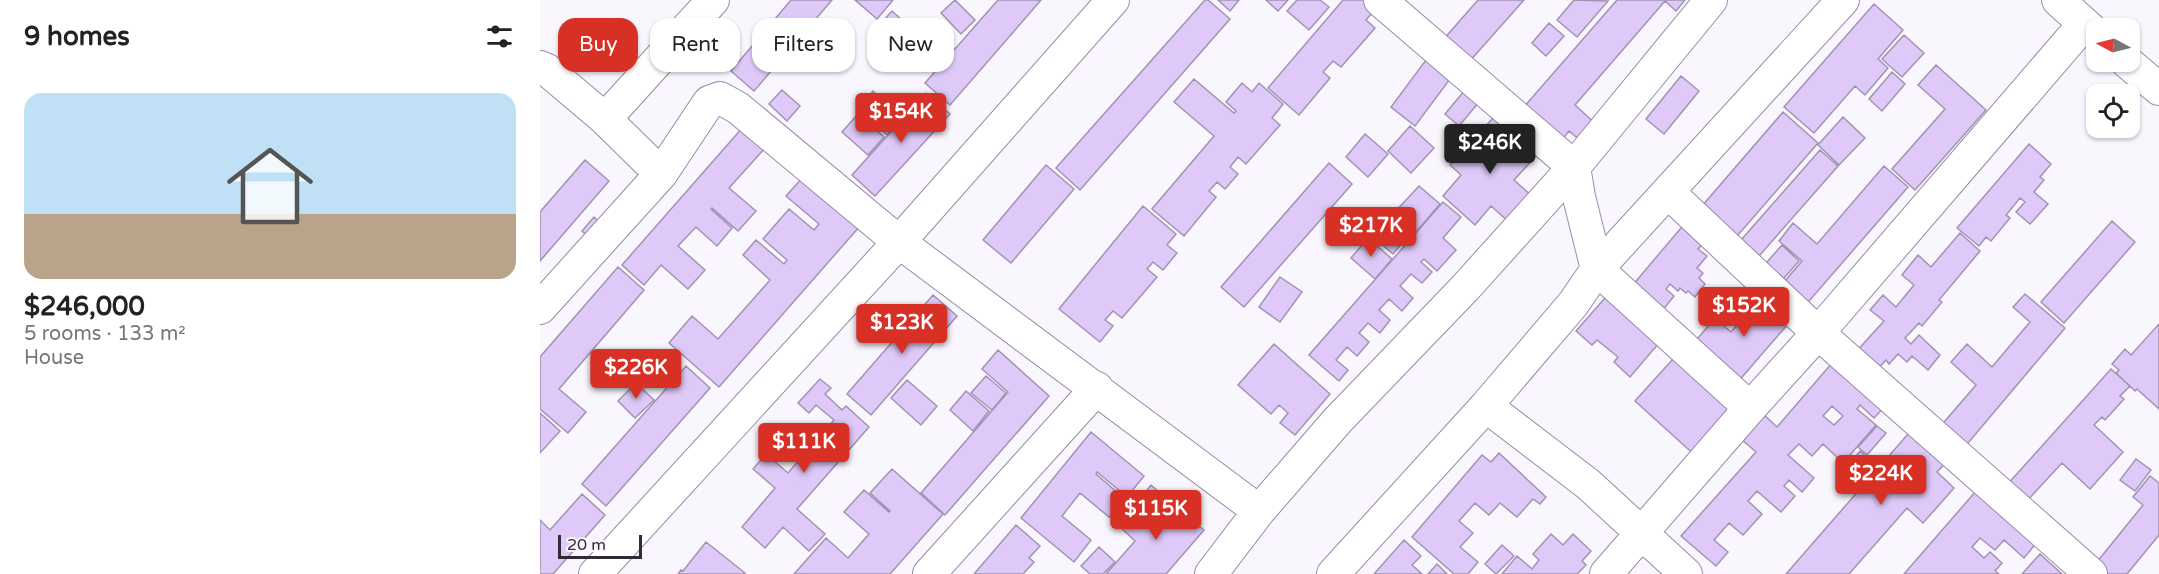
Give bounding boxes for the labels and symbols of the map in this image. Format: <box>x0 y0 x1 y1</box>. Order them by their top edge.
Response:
north arrow <box>2086 18 2140 72</box>
pin: $154K <box>859 93 943 144</box>
pin: $246K <box>1448 124 1532 175</box>
pin: $217K <box>1329 207 1413 258</box>
pin: $152K <box>1702 287 1786 338</box>
pin: $123K <box>860 304 944 355</box>
pin: $226K <box>594 349 678 400</box>
pin: $111K <box>762 423 846 474</box>
pin: $224K <box>1839 455 1923 506</box>
pin: $115K <box>1114 490 1198 541</box>
scale bar <box>558 532 642 560</box>

